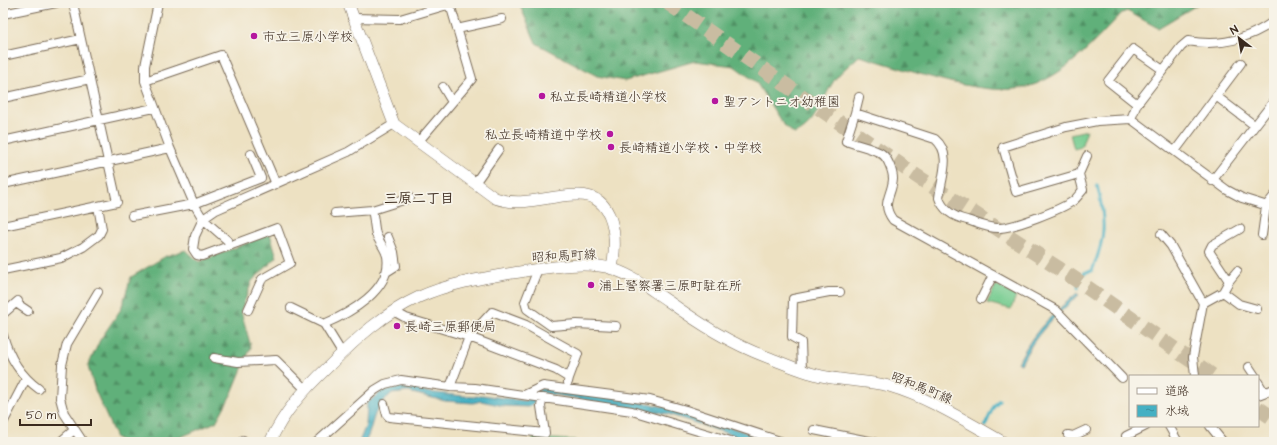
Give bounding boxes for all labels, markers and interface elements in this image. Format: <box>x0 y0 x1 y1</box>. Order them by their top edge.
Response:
north arrow <box>1219 18 1259 58</box>
text: N <box>1227 22 1241 38</box>
place label: 市立三原小学校 <box>262 28 353 46</box>
marker: 市立三原小学校 <box>249 31 259 41</box>
place label: 私立長崎精道小学校 <box>550 88 667 106</box>
marker: 私立長崎精道小学校 <box>537 91 547 101</box>
place label: 聖アントニオ幼稚園 <box>723 93 840 111</box>
marker: 聖アントニオ幼稚園 <box>710 96 720 106</box>
place label: 私立長崎精道中学校 <box>485 126 602 144</box>
marker: 私立長崎精道中学校 <box>605 129 615 139</box>
place label: 長崎精道小学校・中学校 <box>619 139 762 157</box>
marker: 長崎精道小学校・中学校 <box>606 142 616 152</box>
district label: 三原二丁目 <box>384 189 454 209</box>
street label: 昭和馬町線 <box>531 245 598 267</box>
place label: 浦上警察署三原町駐在所 <box>599 277 742 295</box>
marker: 浦上警察署三原町駐在所 <box>586 280 596 290</box>
place label: 長崎三原郵便局 <box>405 318 496 336</box>
marker: 長崎三原郵便局 <box>392 321 402 331</box>
street label: 昭和馬町線 <box>888 367 956 409</box>
legend <box>1129 375 1259 427</box>
text: 道路 <box>1165 383 1189 400</box>
scale bar <box>20 401 91 427</box>
text: 水域 <box>1165 403 1189 420</box>
text: 50 m <box>26 407 57 424</box>

